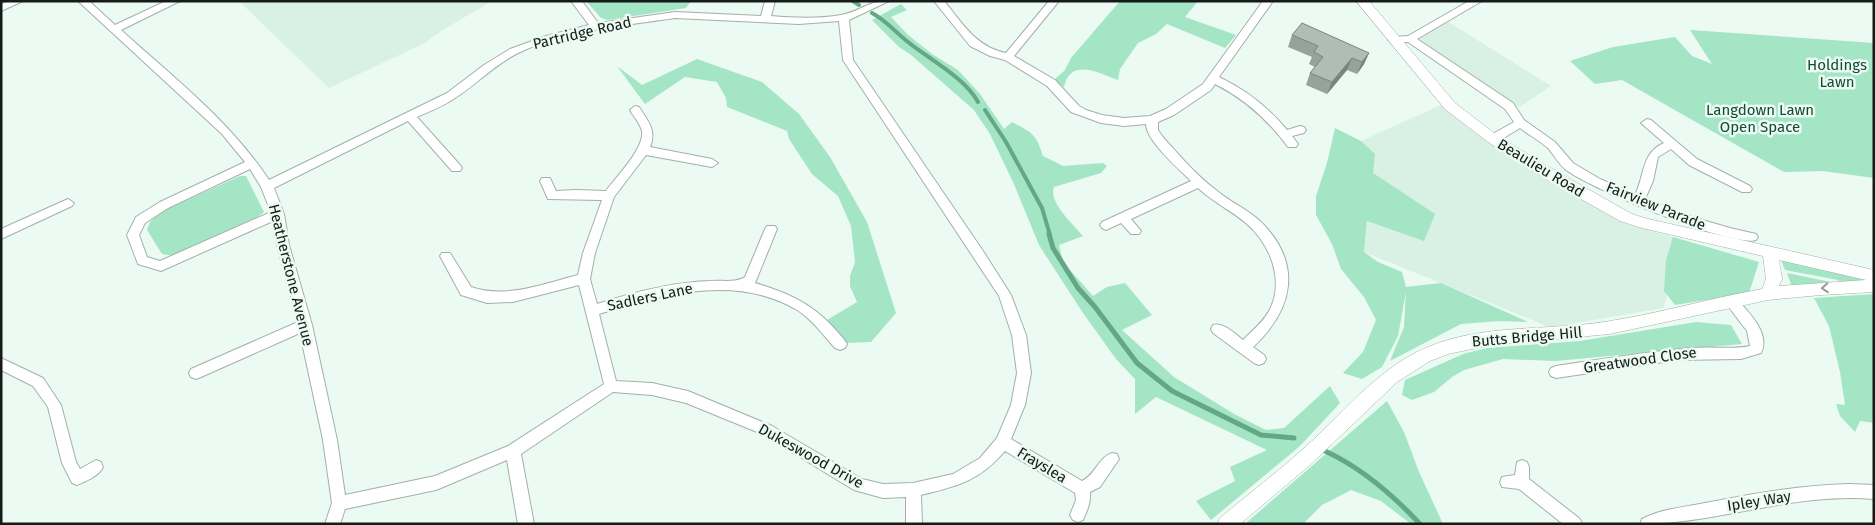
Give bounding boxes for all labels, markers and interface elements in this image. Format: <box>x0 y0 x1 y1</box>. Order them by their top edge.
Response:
street label: Partridge Road <box>531 13 633 53</box>
park label: Holdings Lawn <box>1807 56 1867 91</box>
park label: Langdown Lawn Open Space <box>1706 101 1814 136</box>
street label: Beaulieu Road <box>1494 135 1588 201</box>
street label: Fairview Parade <box>1604 178 1708 234</box>
street label: Heatherstone Avenue <box>265 202 317 348</box>
street label: Sadlers Lane <box>606 279 694 315</box>
one-way arrow <box>1821 283 1829 294</box>
street label: Butts Bridge Hill <box>1471 323 1584 351</box>
street label: Greatwood Close <box>1582 343 1698 377</box>
street label: Dukeswood Drive <box>755 420 867 492</box>
street label: Frayslea <box>1014 443 1070 487</box>
street label: Ipley Way <box>1726 487 1793 515</box>

